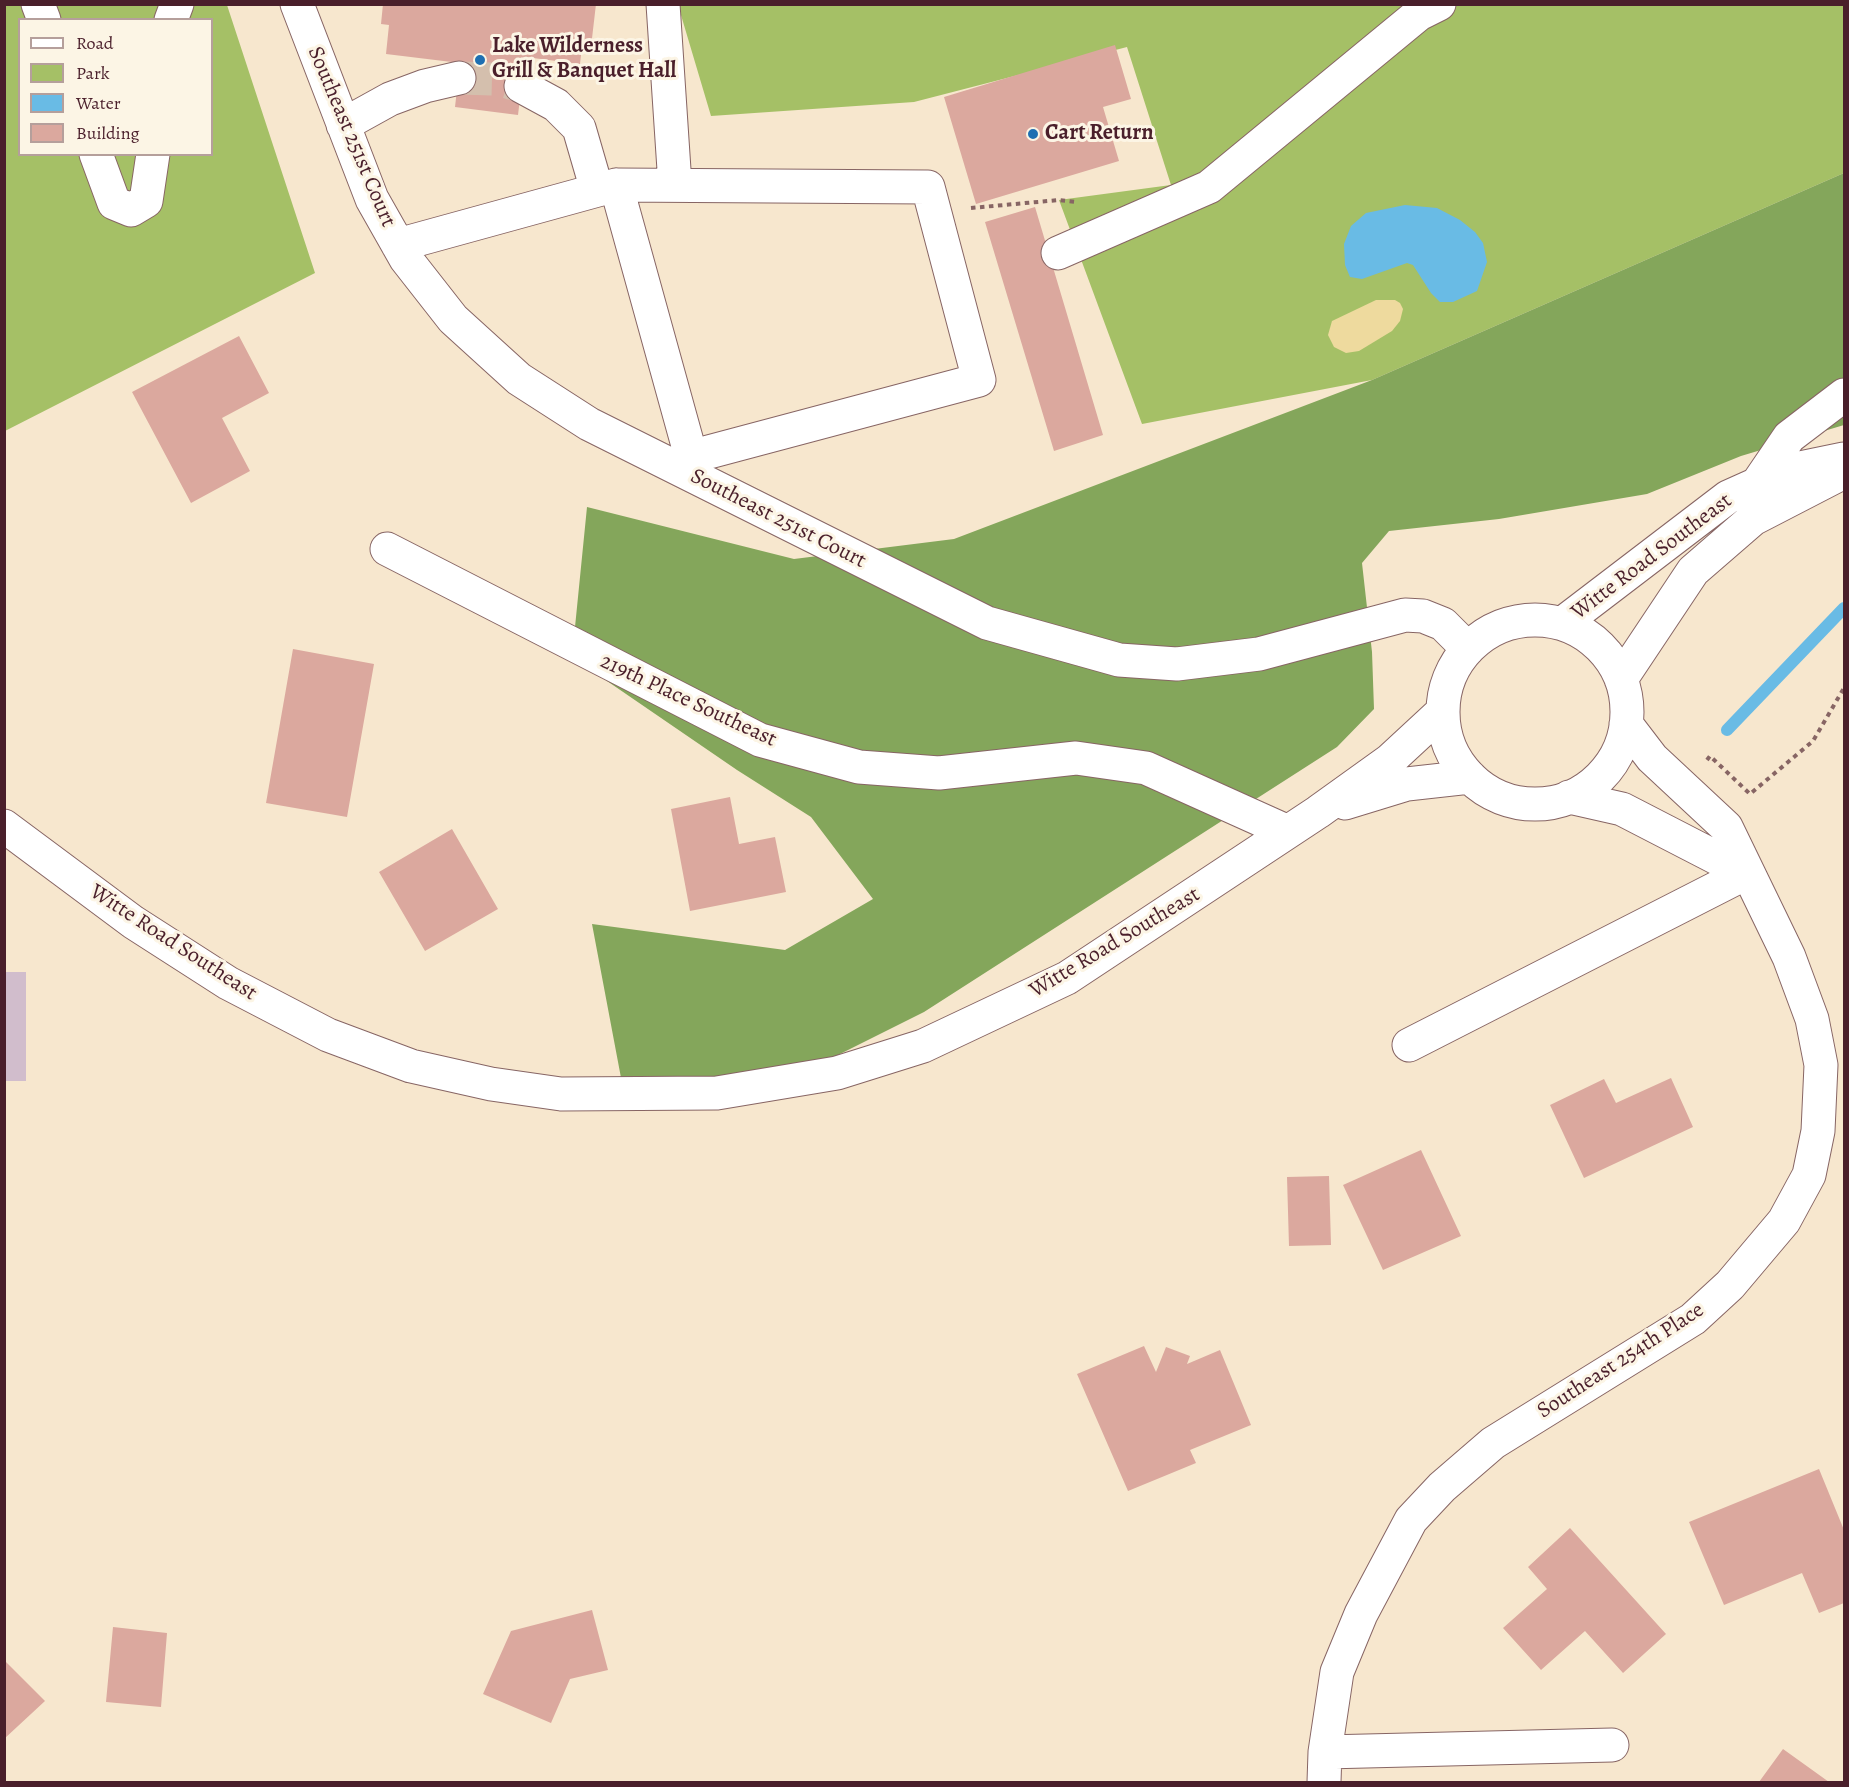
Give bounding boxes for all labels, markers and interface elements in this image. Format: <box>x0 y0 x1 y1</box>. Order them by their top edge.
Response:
legend <box>18 18 213 156</box>
text: Road <box>76 31 113 55</box>
place label: Lake Wilderness Grill & Banquet Hall <box>492 34 676 86</box>
street label: Southeast 251st Court <box>301 43 401 231</box>
marker: Lake Wilderness Grill & Banquet Hall <box>473 53 487 67</box>
text: Park <box>76 61 110 85</box>
text: Water <box>76 91 121 115</box>
text: Building <box>76 121 140 145</box>
place label: Cart Return <box>1045 121 1154 147</box>
marker: Cart Return <box>1026 127 1040 141</box>
street label: Southeast 251st Court <box>686 463 870 575</box>
street label: Witte Road Southeast <box>1567 488 1737 626</box>
street label: 219th Place Southeast <box>596 649 780 753</box>
street label: Witte Road Southeast <box>84 879 262 1007</box>
street label: Witte Road Southeast <box>1025 882 1205 1004</box>
street label: Southeast 254th Place <box>1533 1297 1709 1425</box>

